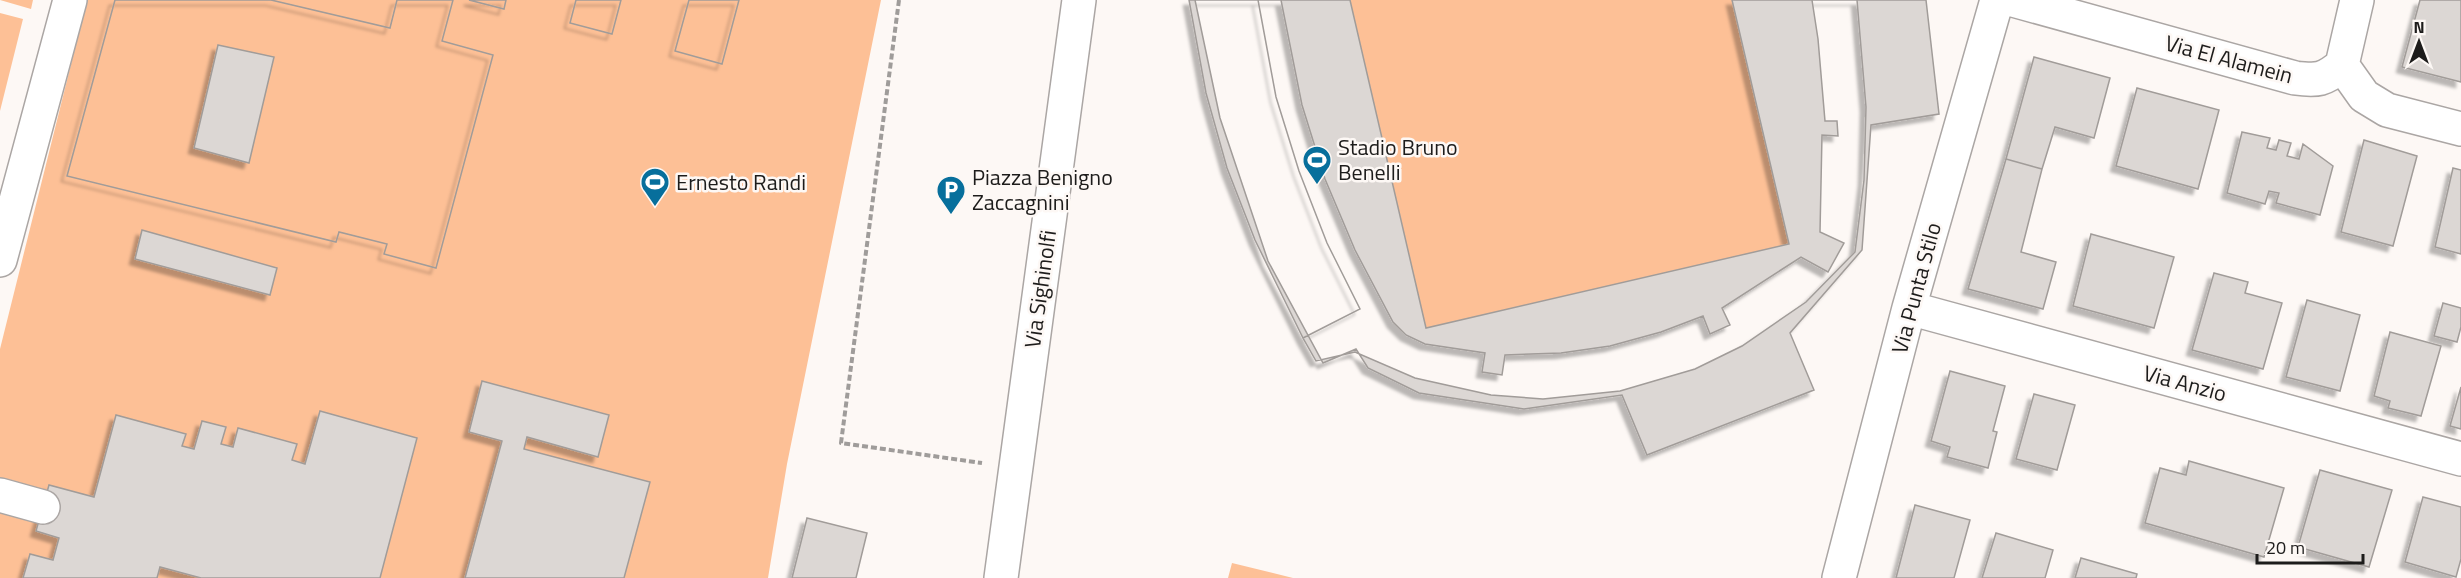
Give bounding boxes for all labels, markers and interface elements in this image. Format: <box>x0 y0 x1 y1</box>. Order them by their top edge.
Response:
north arrow <box>2389 12 2449 72</box>
text: N <box>2413 15 2425 39</box>
street label: Via El Alamein <box>2161 26 2297 92</box>
place label: Stadio Bruno Benelli <box>1338 130 1458 189</box>
sports icon: Stadio Bruno Benelli <box>1301 144 1333 186</box>
place label: Piazza Benigno Zaccagnini <box>972 160 1113 219</box>
place label: Ernesto Randi <box>676 165 806 199</box>
sports icon: Ernesto Randi <box>639 166 671 208</box>
parking icon: Piazza Benigno Zaccagnini <box>935 174 967 216</box>
street label: Via Punta Stilo <box>1882 219 1950 357</box>
street label: Via Sighinolfi <box>1015 228 1065 350</box>
street label: Via Anzio <box>2140 356 2230 410</box>
scale bar <box>2257 527 2364 565</box>
text: 20 m <box>2266 534 2305 561</box>

